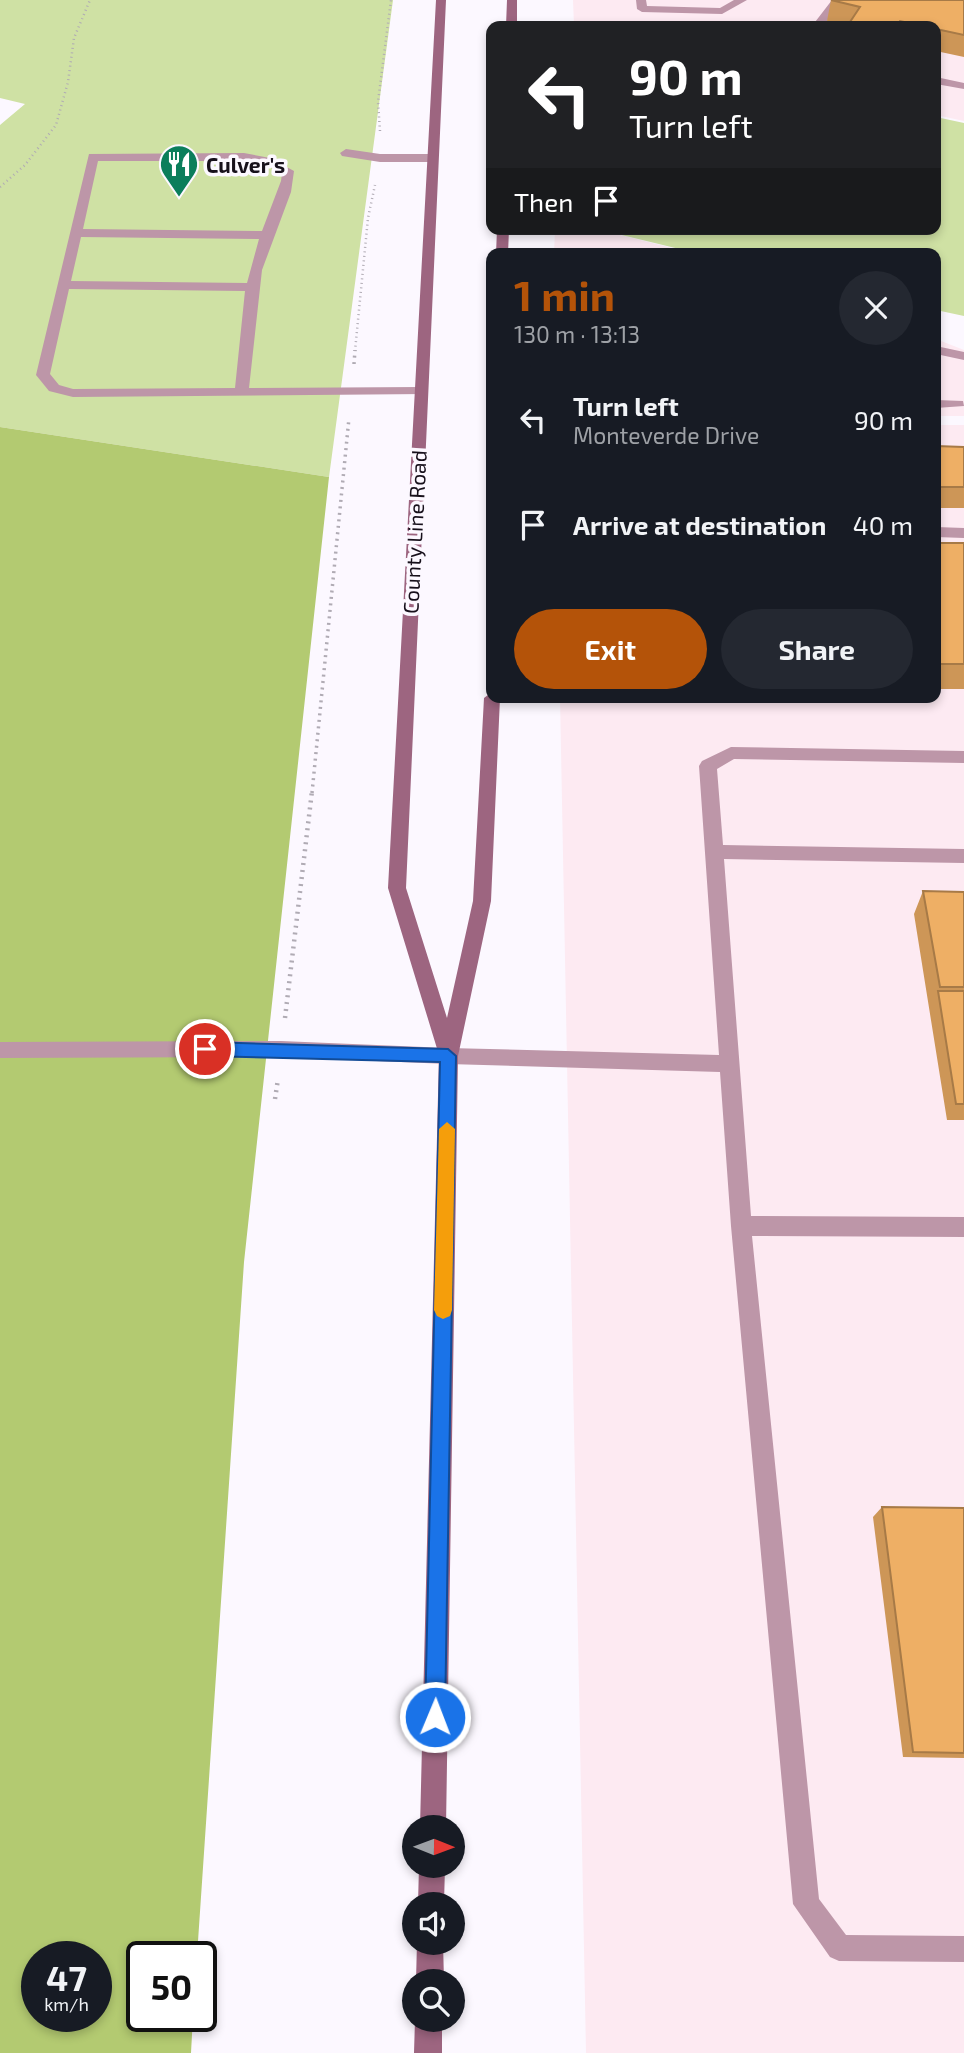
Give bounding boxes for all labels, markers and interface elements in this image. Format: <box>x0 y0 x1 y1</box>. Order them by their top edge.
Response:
text: 90 m <box>629 46 743 105</box>
icon: left <box>514 49 605 140</box>
text: Turn left <box>629 106 753 144</box>
restaurant icon: Culver's <box>158 143 200 198</box>
place label: Culver's <box>206 152 285 177</box>
icon: arrive <box>587 182 625 220</box>
text: Then <box>514 186 573 217</box>
text: 1 min <box>514 269 615 319</box>
button: close <box>839 271 913 345</box>
text: 130 m · 13:13 <box>514 320 640 348</box>
text: Turn left <box>573 390 679 421</box>
icon: left <box>514 401 552 439</box>
text: 90 m <box>854 404 913 435</box>
text: Monteverde Drive <box>573 421 759 449</box>
street label: County Line Road <box>397 449 431 615</box>
icon: arrive <box>514 506 552 544</box>
text: Arrive at destination <box>573 509 826 540</box>
text: 40 m <box>853 509 913 540</box>
button: Exit <box>514 609 707 689</box>
button: Share <box>721 609 913 689</box>
pin <box>175 1019 235 1079</box>
icon: arrive <box>186 1030 224 1068</box>
position arrow <box>398 1680 472 1754</box>
north arrow <box>402 1815 466 1878</box>
map controls <box>402 1815 465 2032</box>
button: sound <box>402 1892 465 1955</box>
speed limit sign: 50 <box>126 1941 217 2032</box>
text: 47 <box>46 1956 87 1998</box>
button: search <box>402 1969 465 2032</box>
text: km/h <box>44 1993 89 2015</box>

